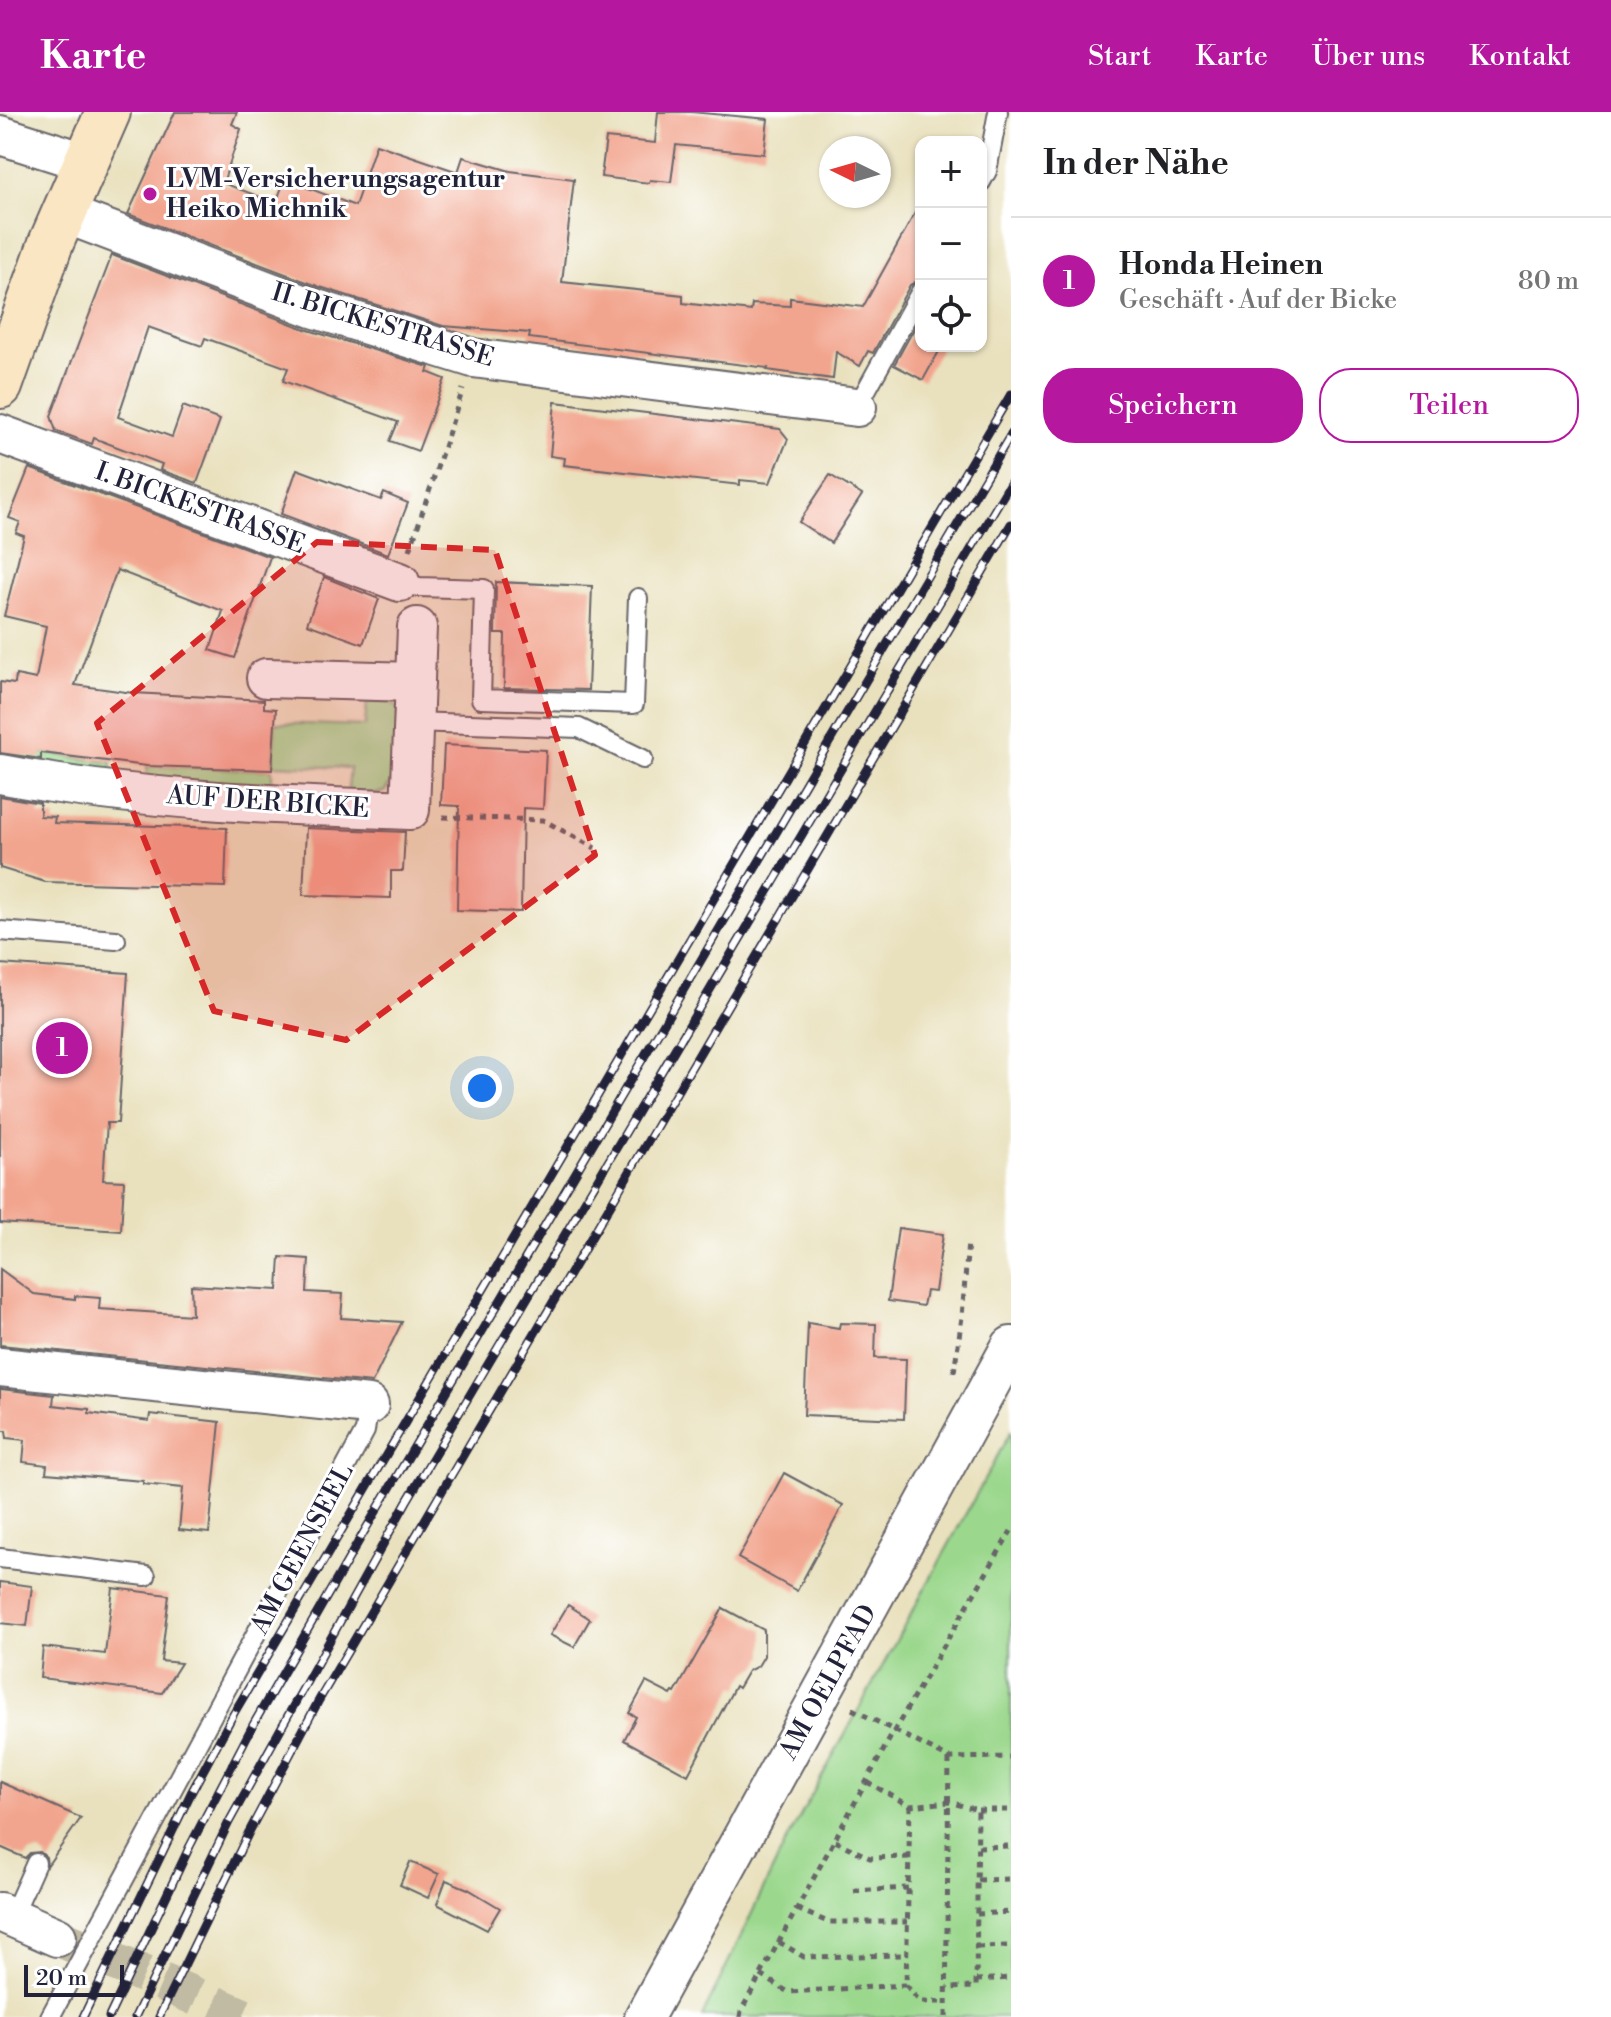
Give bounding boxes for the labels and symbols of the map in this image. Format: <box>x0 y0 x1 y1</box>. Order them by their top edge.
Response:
north arrow <box>819 136 891 208</box>
place label: LVM-Versicherungsagentur Heiko Michnik <box>166 163 505 225</box>
marker: LVM-Versicherungsagentur Heiko Michnik <box>141 185 159 203</box>
street label: II. BICKESTRASSE <box>268 276 498 374</box>
street label: I. BICKESTRASSE <box>91 455 309 561</box>
street label: AUF DER BICKE <box>165 779 370 825</box>
pin: 1 <box>36 1018 88 1078</box>
your location <box>462 1068 502 1108</box>
street label: AM GEENSEEL <box>243 1458 360 1641</box>
street label: AM OELPFAD <box>772 1599 884 1766</box>
scale bar <box>24 1961 124 1997</box>

